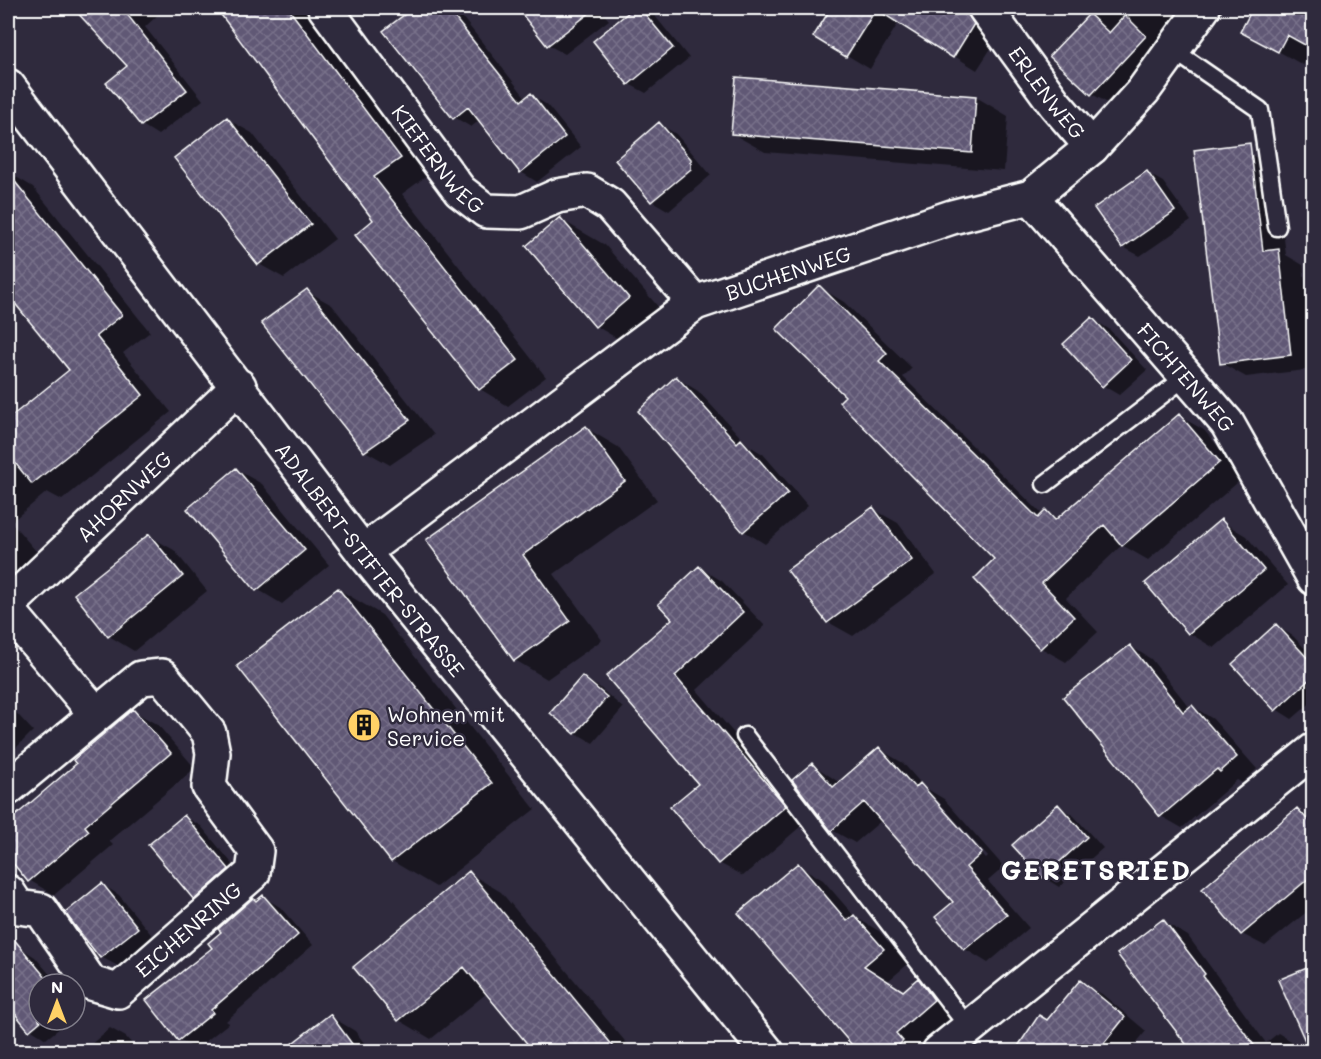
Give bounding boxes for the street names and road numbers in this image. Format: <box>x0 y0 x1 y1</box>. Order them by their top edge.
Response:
street label: ERLENWEG <box>1003 40 1092 144</box>
street label: KIEFERNWEG <box>387 99 490 219</box>
street label: BUCHENWEG <box>722 238 854 305</box>
street label: FICHTENWEG <box>1132 316 1242 437</box>
street label: ADALBERT-STIFTER-STRASSE <box>270 436 472 682</box>
street label: AHORNWEG <box>70 444 177 547</box>
street label: EICHENRING <box>129 875 247 983</box>

